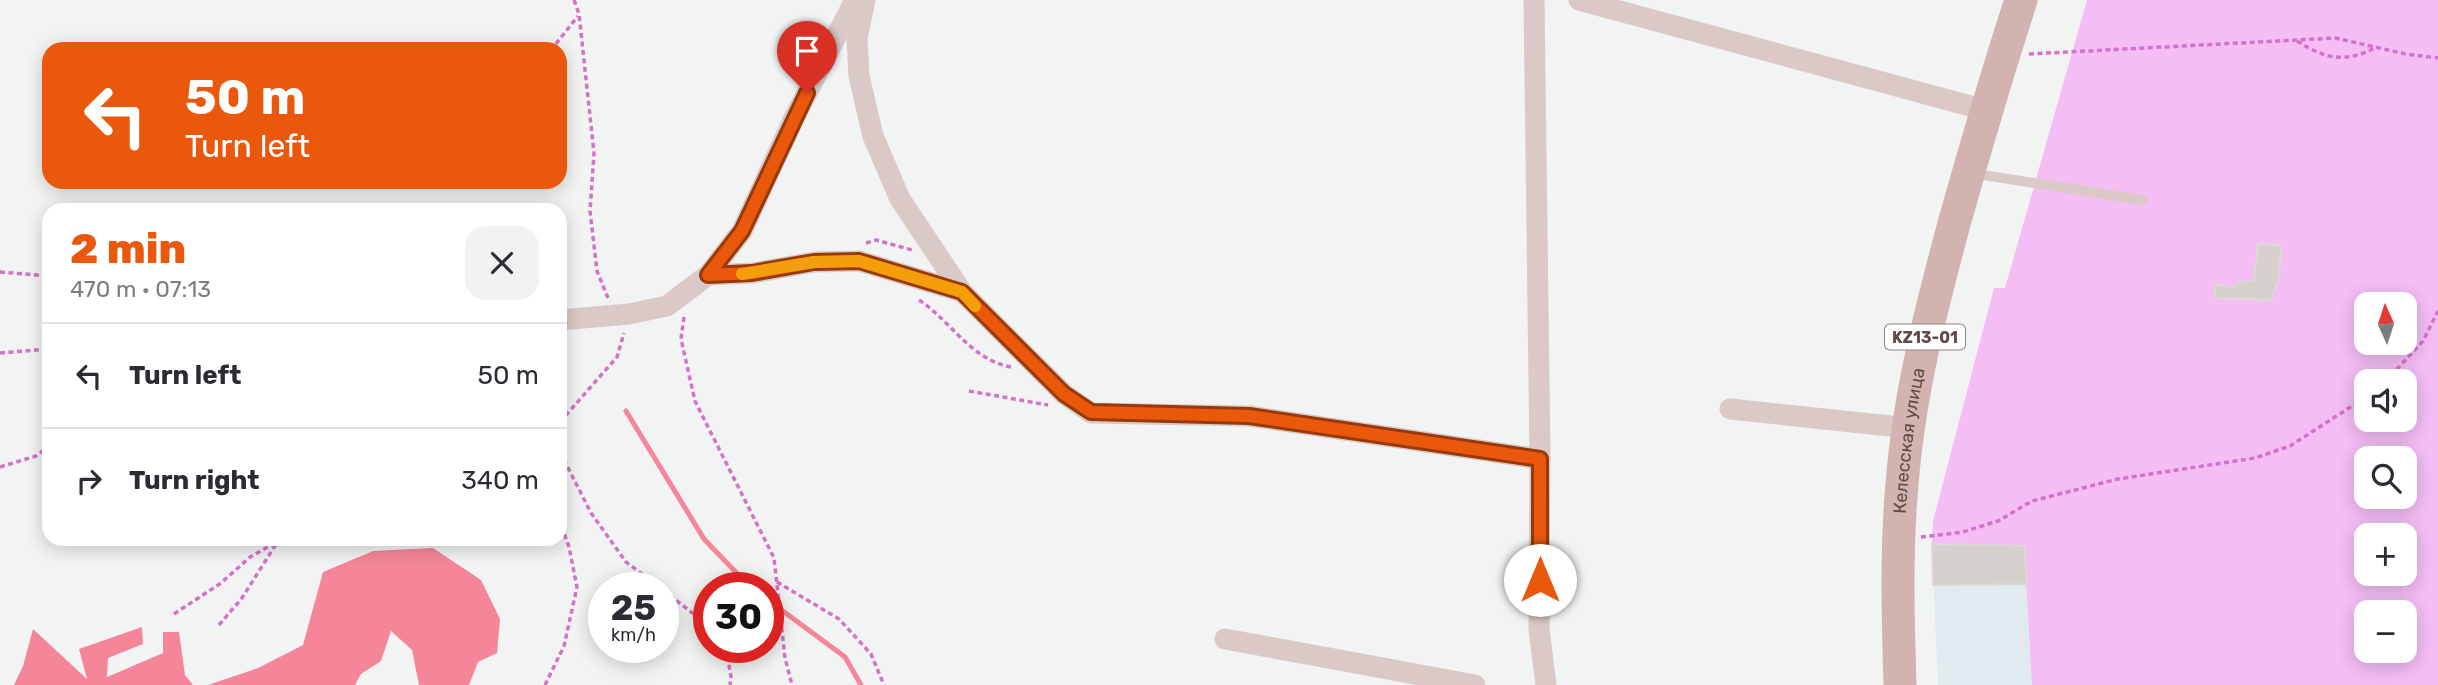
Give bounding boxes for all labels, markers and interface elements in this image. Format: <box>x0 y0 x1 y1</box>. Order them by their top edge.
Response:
pin <box>777 21 837 93</box>
icon: arrive <box>788 32 826 70</box>
text: 50 m <box>185 68 305 126</box>
icon: left <box>70 70 161 161</box>
text: Turn left <box>185 127 310 165</box>
text: 2 min <box>70 224 186 274</box>
button: close <box>465 226 539 300</box>
text: 470 m · 07:13 <box>70 275 211 303</box>
north arrow <box>2354 292 2417 355</box>
map controls <box>2354 292 2417 663</box>
road number: KZ13-01 <box>1885 324 1965 350</box>
icon: left <box>70 357 108 395</box>
text: Turn left <box>129 360 241 391</box>
text: 50 m <box>478 360 539 391</box>
street label: Келесская улица <box>1889 366 1930 514</box>
button: sound <box>2354 369 2417 432</box>
button: search <box>2354 446 2417 509</box>
icon: right <box>70 462 108 500</box>
text: Turn right <box>129 465 259 496</box>
text: 340 m <box>461 465 539 496</box>
button: + <box>2354 523 2417 586</box>
position arrow <box>1503 543 1577 617</box>
speed limit sign: 30 <box>693 572 784 663</box>
text: 25 <box>611 587 656 629</box>
button: − <box>2354 600 2417 663</box>
text: km/h <box>611 624 656 646</box>

